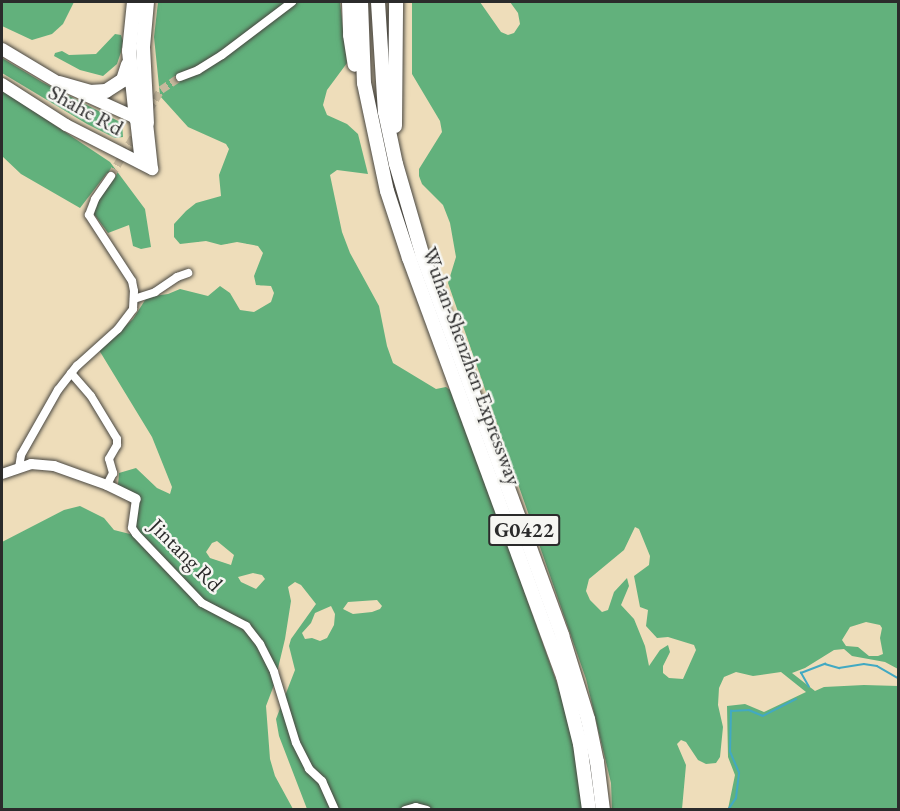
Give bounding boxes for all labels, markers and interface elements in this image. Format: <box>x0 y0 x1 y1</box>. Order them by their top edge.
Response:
street label: Shahe Rd <box>44 79 128 141</box>
street label: Wuhan-Shenzhen Expressway <box>417 243 527 489</box>
road number: G0422 <box>488 512 560 548</box>
street label: Jintang Rd <box>144 513 228 597</box>

